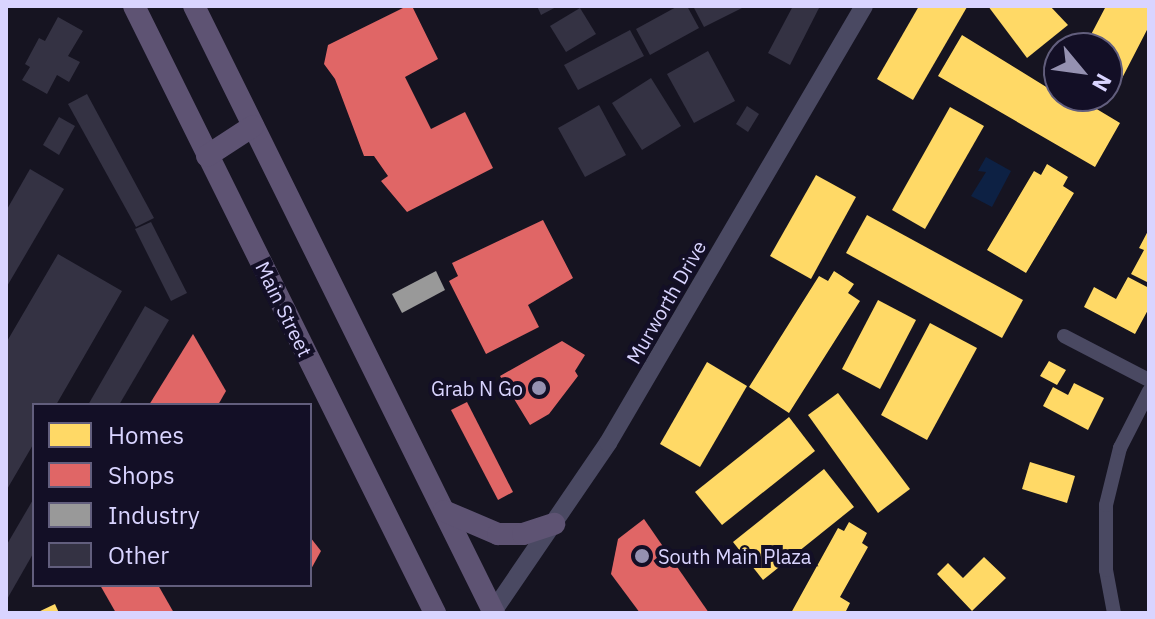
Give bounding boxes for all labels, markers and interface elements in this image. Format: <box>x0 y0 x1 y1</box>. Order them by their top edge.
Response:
north arrow <box>1043 32 1123 112</box>
text: N <box>1086 69 1119 97</box>
street label: Murworth Drive <box>621 236 711 368</box>
street label: Main Street <box>251 258 317 360</box>
place label: Grab N Go <box>431 376 523 400</box>
marker: Grab N Go <box>530 379 548 397</box>
legend <box>32 403 312 587</box>
text: Homes <box>108 419 184 451</box>
text: Shops <box>108 459 175 491</box>
text: Industry <box>108 499 200 531</box>
text: Other <box>108 539 169 571</box>
place label: South Main Plaza <box>658 544 811 568</box>
marker: South Main Plaza <box>633 547 651 565</box>

